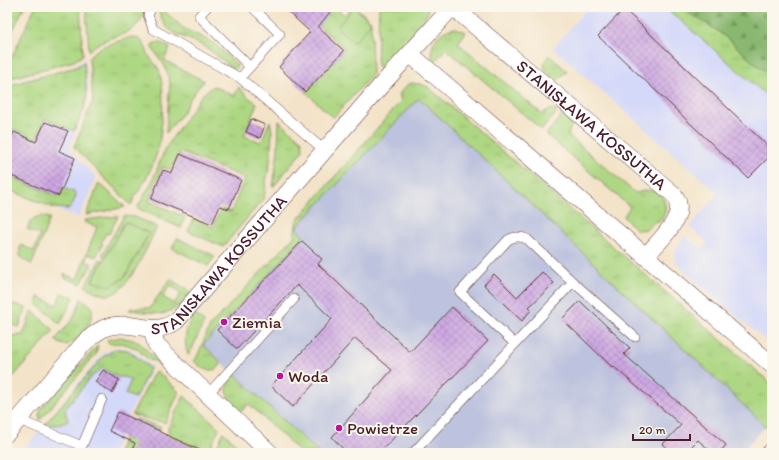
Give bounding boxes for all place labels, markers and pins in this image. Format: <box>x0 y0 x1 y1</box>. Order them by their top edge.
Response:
place label: Ziemia <box>232 312 282 332</box>
marker: Ziemia <box>219 317 229 327</box>
place label: Woda <box>288 366 328 386</box>
marker: Woda <box>275 371 285 381</box>
place label: Powietrze <box>347 418 418 438</box>
marker: Powietrze <box>334 423 344 433</box>

